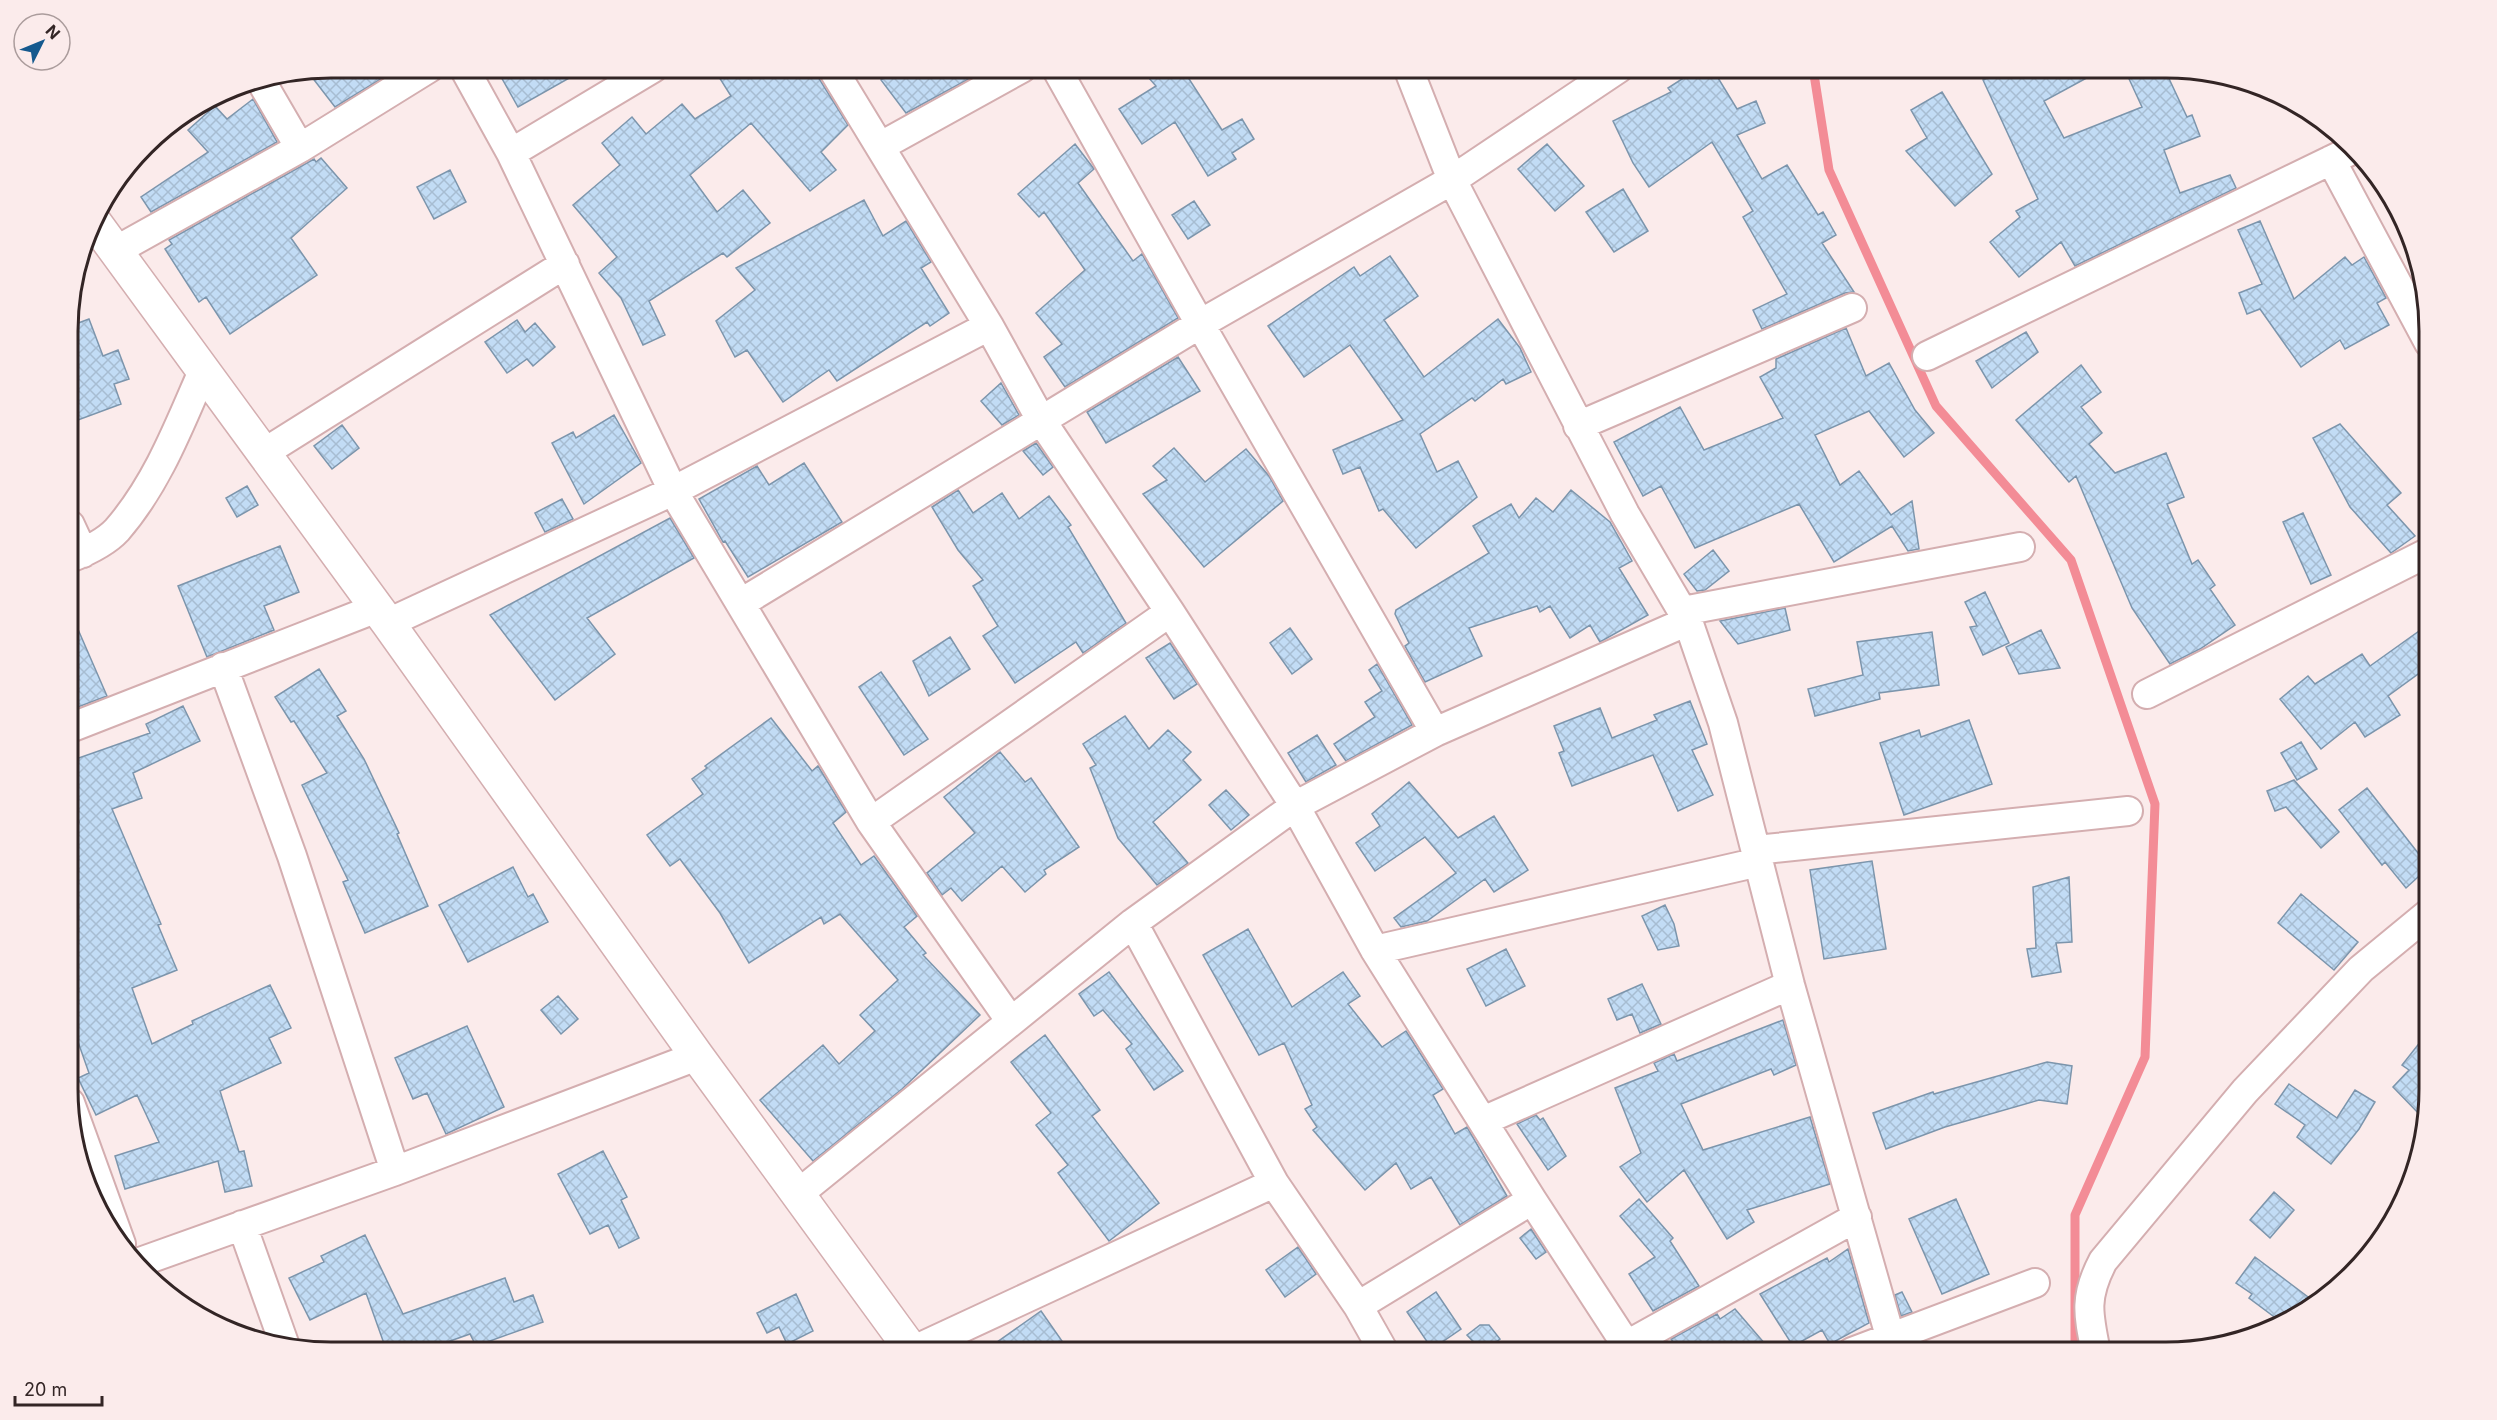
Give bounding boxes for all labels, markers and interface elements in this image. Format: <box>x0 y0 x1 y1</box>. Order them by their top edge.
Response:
north arrow <box>12 12 72 72</box>
text: N <box>41 20 64 43</box>
scale bar <box>15 1369 102 1407</box>
text: 20 m <box>24 1379 67 1400</box>

